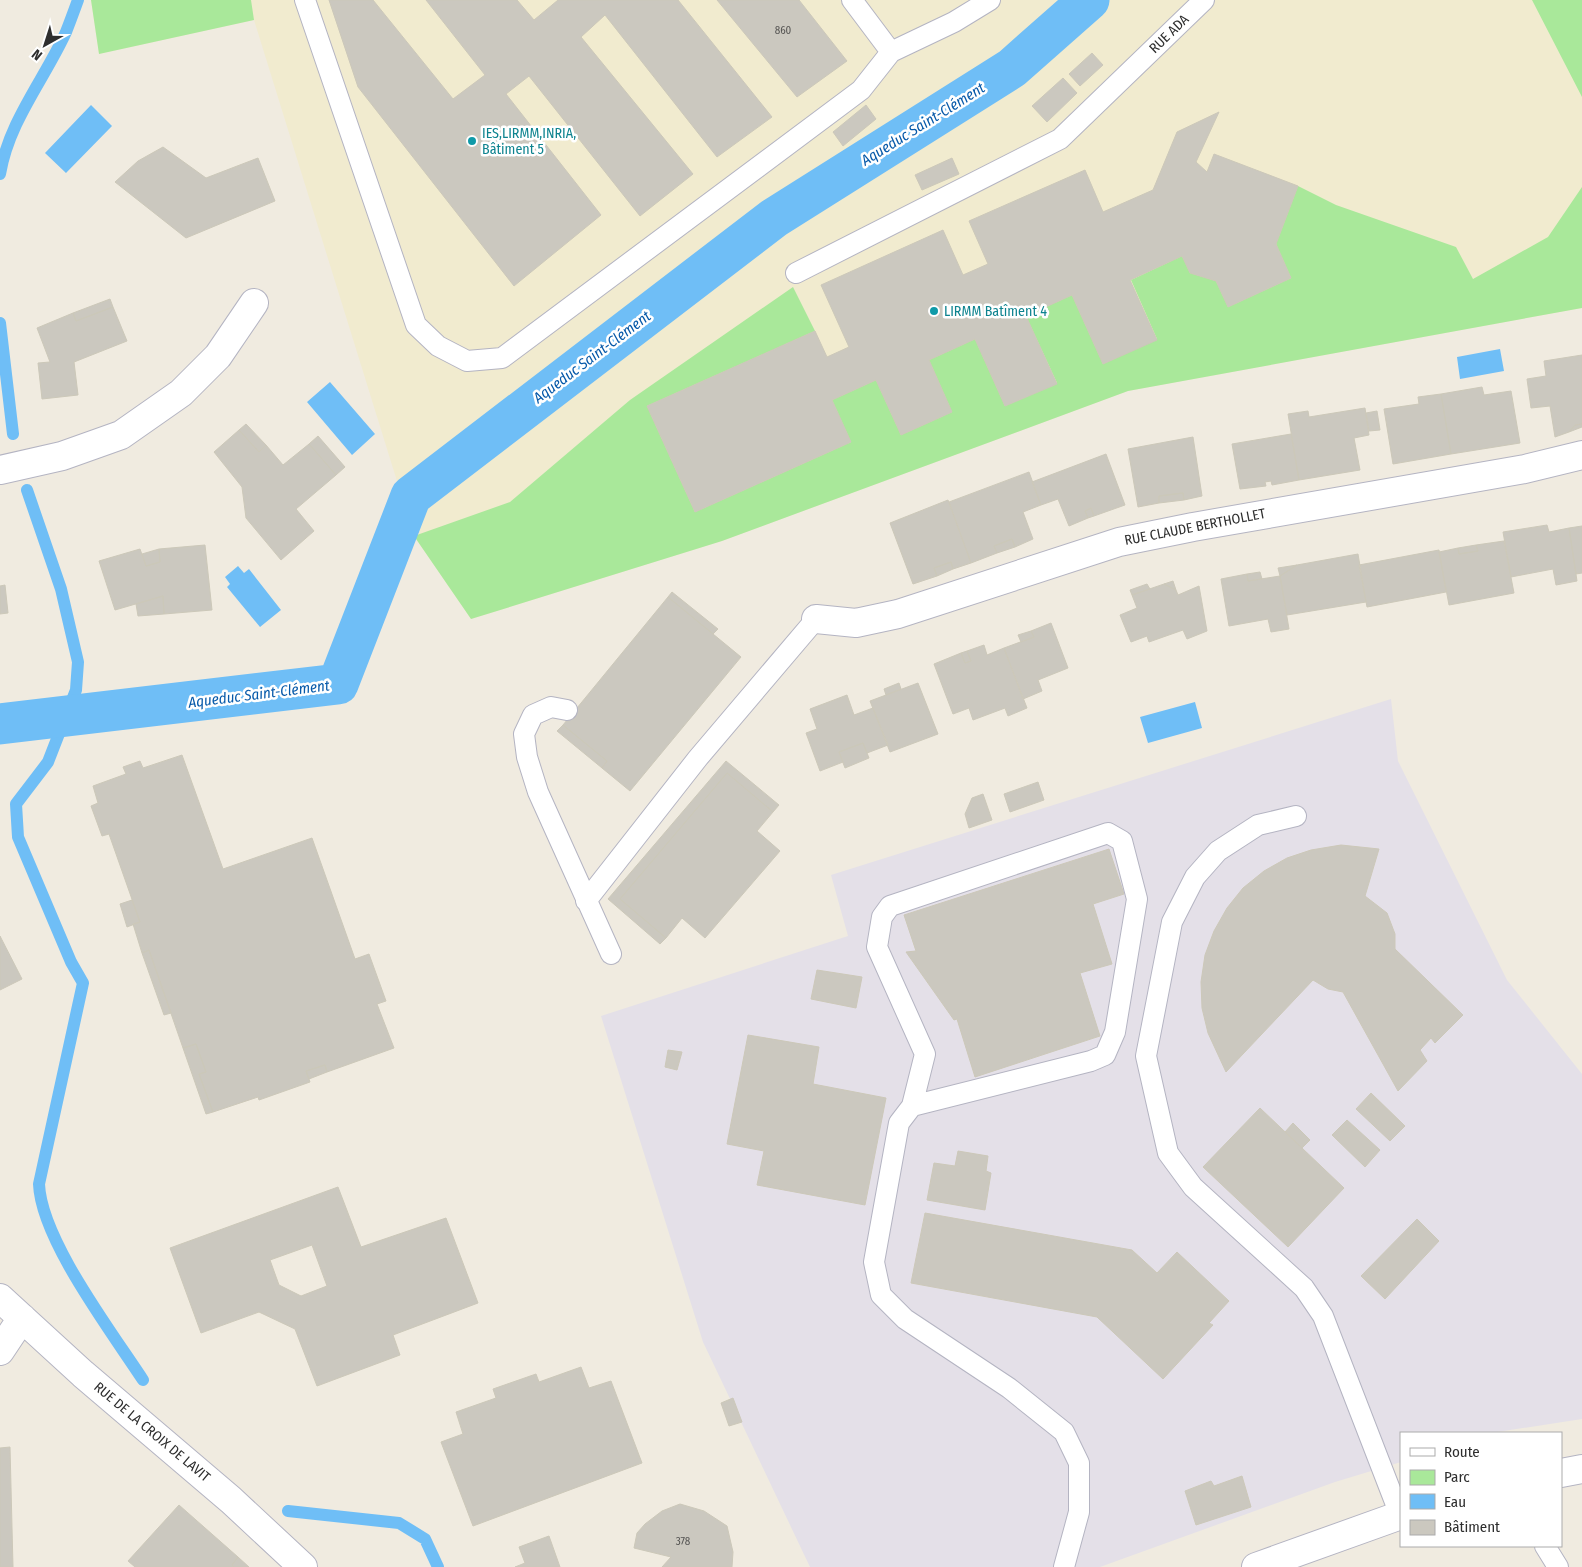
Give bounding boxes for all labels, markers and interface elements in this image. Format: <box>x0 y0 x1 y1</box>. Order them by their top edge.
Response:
street label: RUE ADA <box>1146 11 1193 57</box>
north arrow <box>20 20 70 70</box>
house number: 860 <box>775 24 792 37</box>
text: N <box>29 45 46 64</box>
water label: Aqueduc Saint-Clément <box>857 79 988 170</box>
place label: IES,LIRMM,INRIA, Bâtiment 5 <box>482 125 576 158</box>
marker: IES,LIRMM,INRIA, Bâtiment 5 <box>466 135 478 147</box>
place label: LIRMM Batîment 4 <box>944 303 1047 320</box>
marker: LIRMM Batîment 4 <box>928 305 940 317</box>
water label: Aqueduc Saint-Clément <box>529 307 654 408</box>
street label: RUE CLAUDE BERTHOLLET <box>1123 505 1267 549</box>
water label: Aqueduc Saint-Clément <box>186 676 331 712</box>
street label: RUE DE LA CROIX DE LAVIT <box>90 1378 214 1486</box>
legend <box>1400 1432 1562 1547</box>
text: Route <box>1444 1443 1480 1461</box>
text: Parc <box>1444 1468 1470 1486</box>
text: Eau <box>1444 1493 1466 1511</box>
text: Bâtiment <box>1444 1518 1500 1536</box>
house number: 378 <box>676 1535 691 1548</box>

